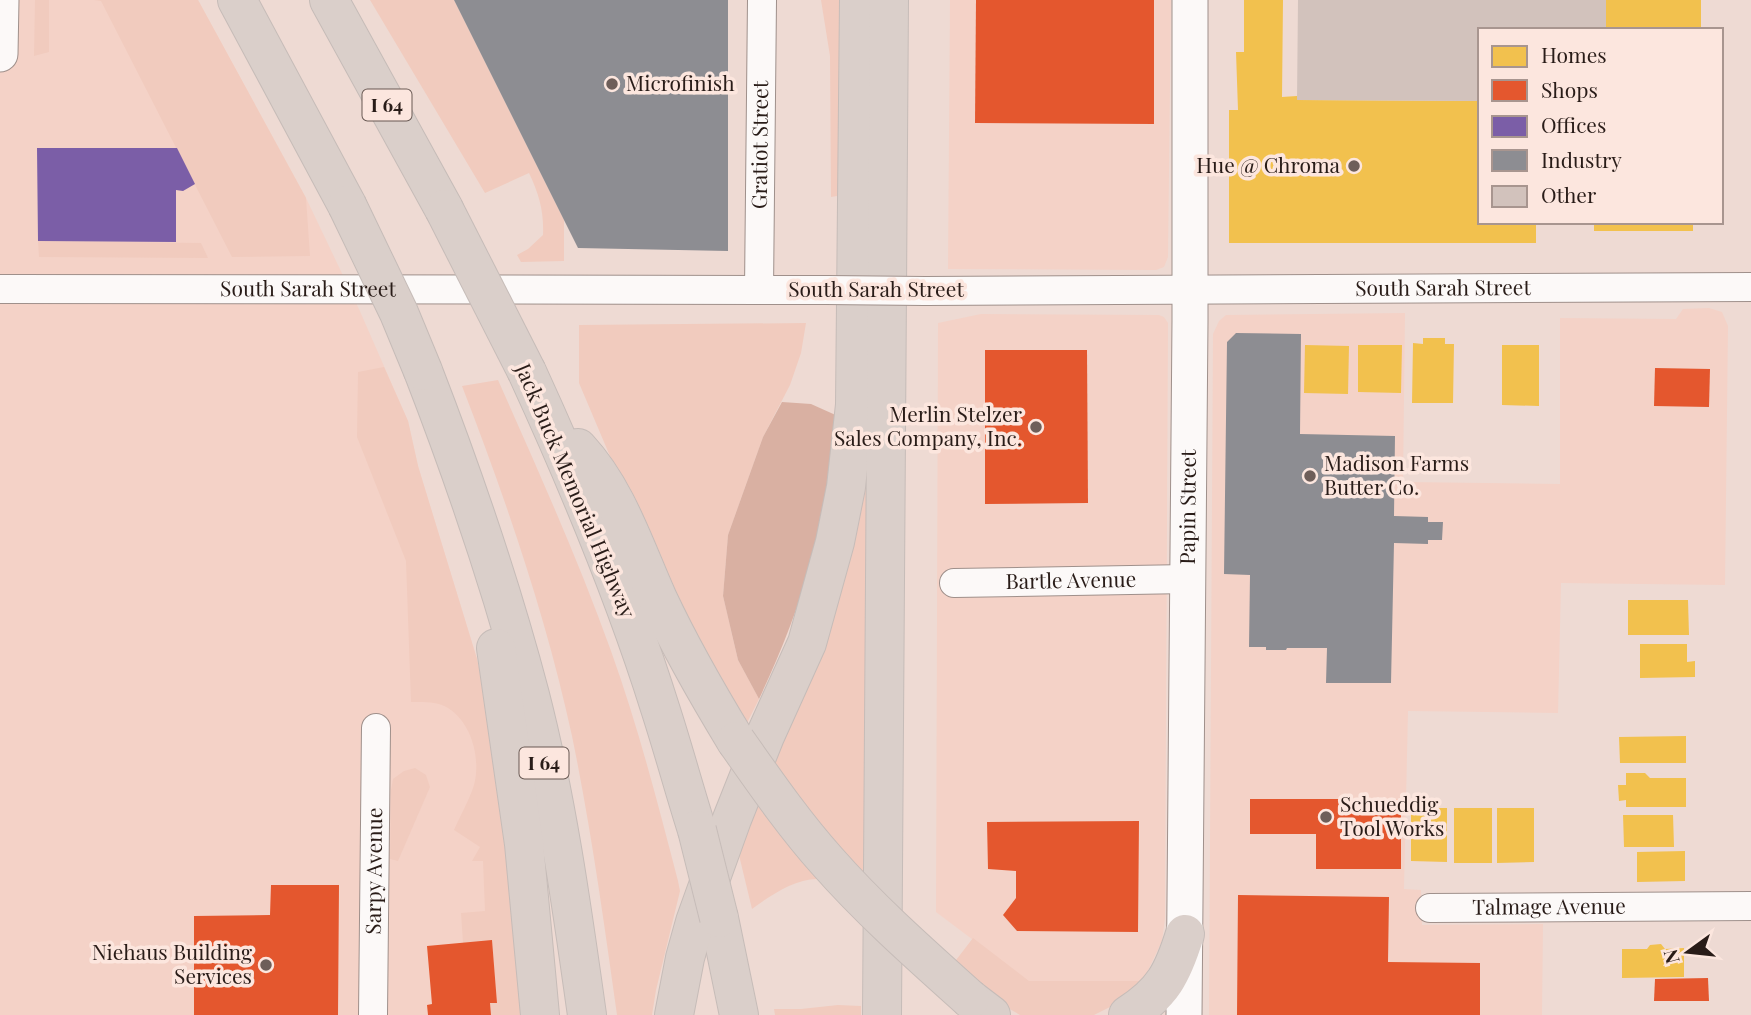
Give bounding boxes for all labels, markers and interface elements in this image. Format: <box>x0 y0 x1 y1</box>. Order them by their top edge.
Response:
legend <box>1478 28 1723 224</box>
text: Homes <box>1541 40 1607 68</box>
place label: Microfinish <box>626 68 735 96</box>
text: Shops <box>1541 75 1598 103</box>
marker: Microfinish <box>604 76 620 92</box>
street label: Gratiot Street <box>744 80 773 209</box>
road number: I 64 <box>362 90 412 120</box>
text: Offices <box>1541 110 1606 138</box>
text: Industry <box>1541 145 1622 173</box>
place label: Hue @ Chroma <box>1196 150 1341 178</box>
marker: Hue @ Chroma <box>1346 158 1362 174</box>
text: Other <box>1541 180 1597 208</box>
street label: South Sarah Street <box>1355 272 1531 301</box>
street label: South Sarah Street <box>220 273 396 301</box>
street label: South Sarah Street <box>788 274 964 302</box>
street label: Jack Buck Memorial Highway <box>510 358 643 622</box>
place label: Merlin Stelzer Sales Company, Inc. <box>834 399 1023 451</box>
marker: Merlin Stelzer Sales Company, Inc. <box>1028 419 1044 435</box>
place label: Madison Farms Butter Co. <box>1324 448 1469 500</box>
street label: Papin Street <box>1172 449 1201 565</box>
marker: Madison Farms Butter Co. <box>1302 468 1318 484</box>
street label: Bartle Avenue <box>1005 564 1137 594</box>
road number: I 64 <box>520 748 568 778</box>
place label: Schueddig Tool Works <box>1340 789 1444 841</box>
street label: Sarpy Avenue <box>358 807 387 935</box>
marker: Schueddig Tool Works <box>1318 809 1334 825</box>
street label: Talmage Avenue <box>1472 891 1626 920</box>
north arrow <box>1653 917 1723 987</box>
place label: Niehaus Building Services <box>92 937 252 989</box>
text: N <box>1656 946 1685 967</box>
marker: Niehaus Building Services <box>258 957 274 973</box>

